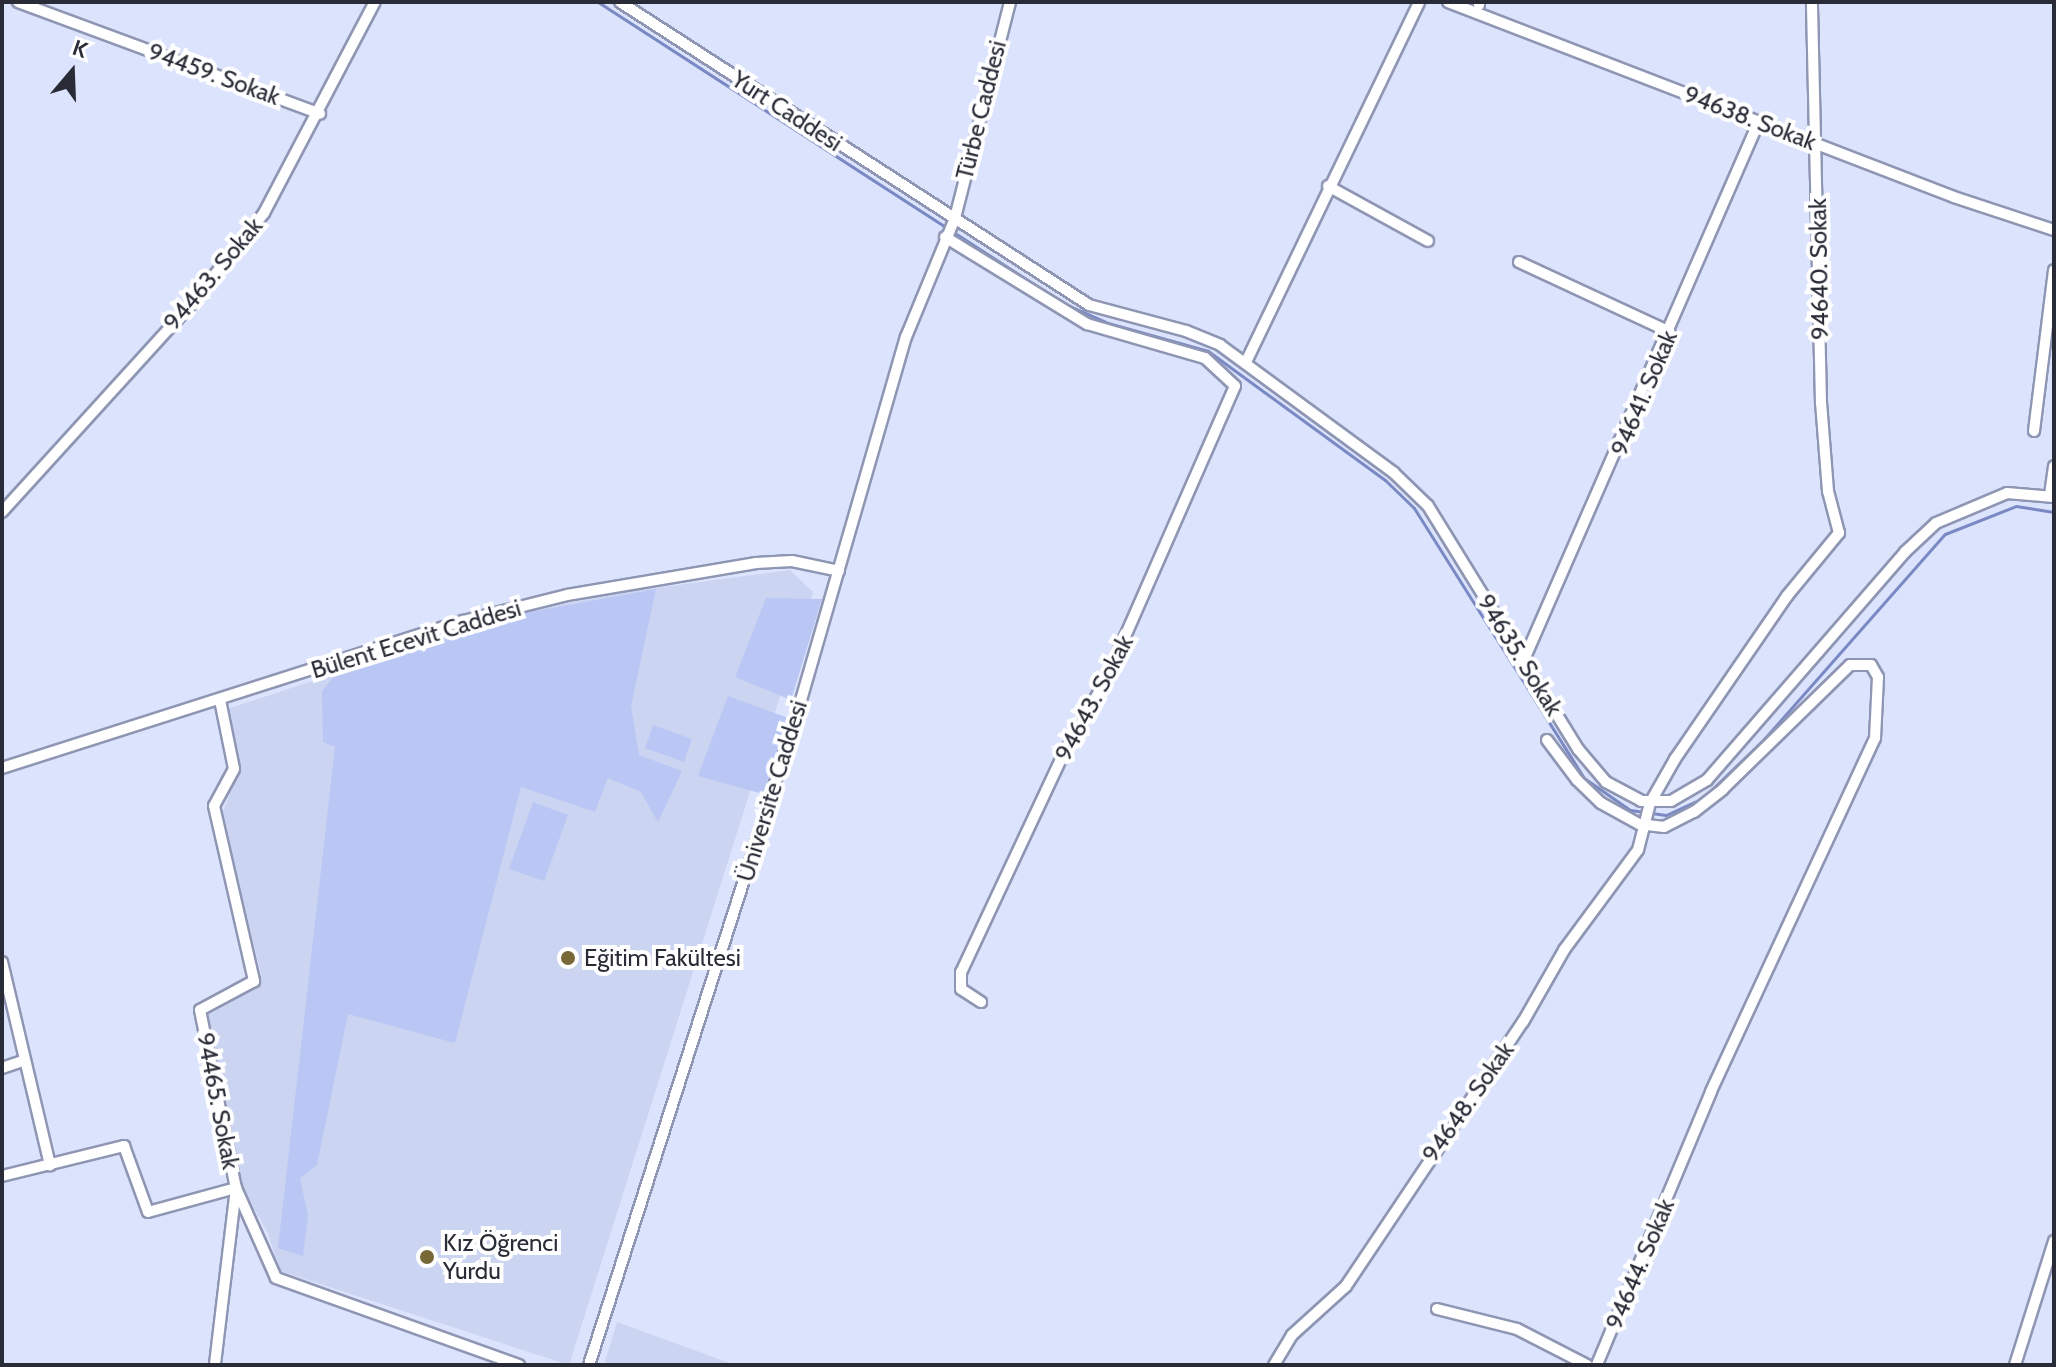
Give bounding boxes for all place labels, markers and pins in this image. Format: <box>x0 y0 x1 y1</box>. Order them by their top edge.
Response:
place label: Eğitim Fakültesi <box>584 944 741 972</box>
marker: Eğitim Fakültesi <box>559 949 577 967</box>
place label: Kız Öğrenci Yurdu <box>443 1229 558 1285</box>
marker: Kız Öğrenci Yurdu <box>418 1248 436 1266</box>

